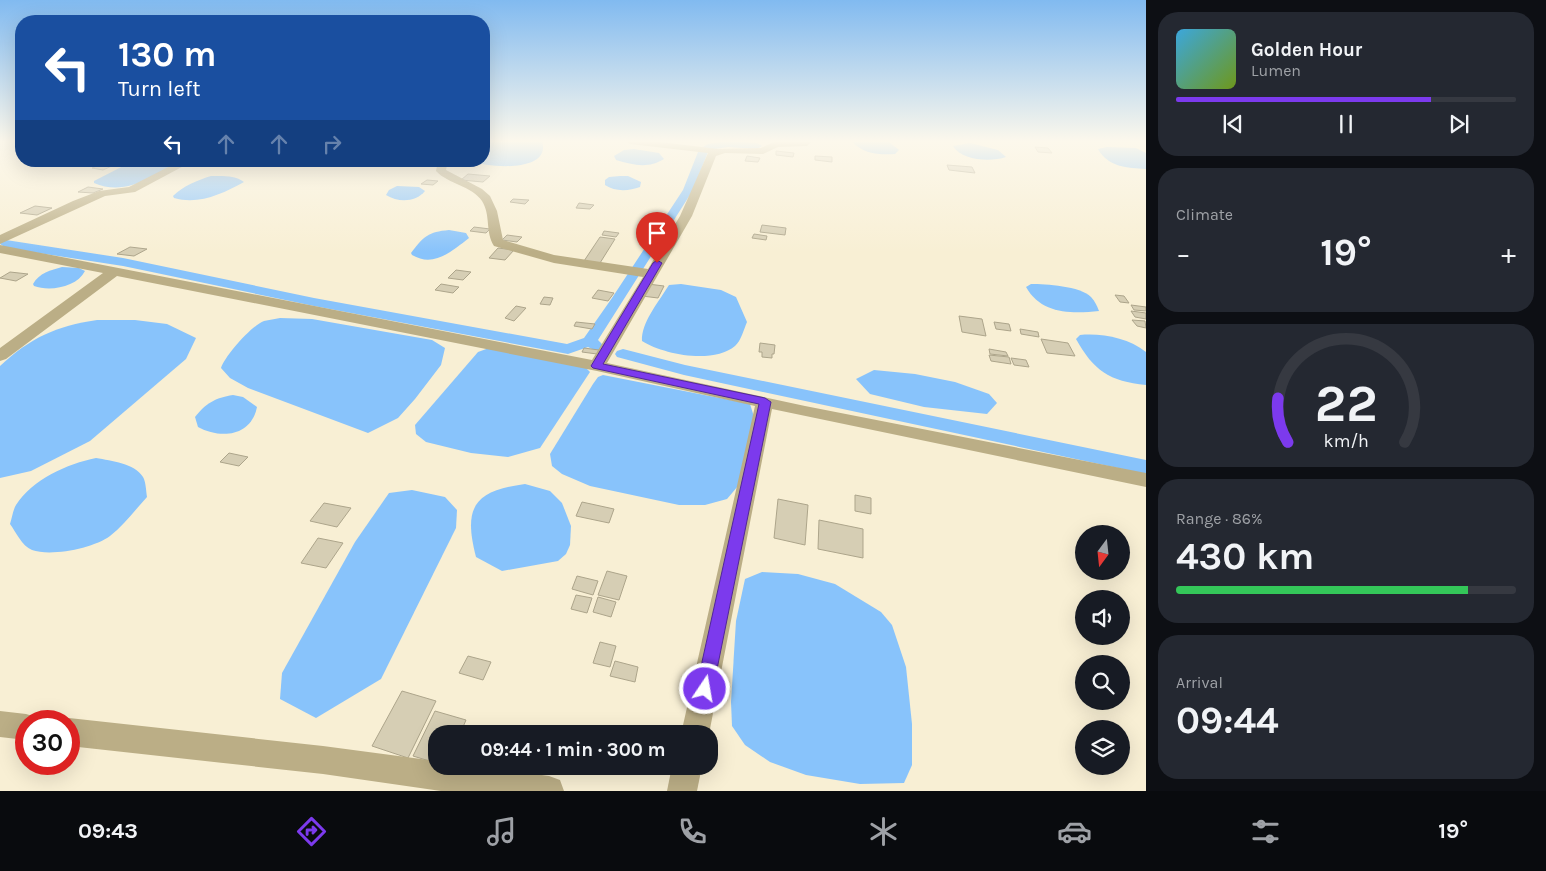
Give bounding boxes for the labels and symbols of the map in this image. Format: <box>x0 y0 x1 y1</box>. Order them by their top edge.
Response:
pin <box>636 212 678 263</box>
north arrow <box>1075 525 1130 580</box>
position arrow <box>678 662 730 714</box>
speed limit sign: 30 <box>15 710 80 775</box>

